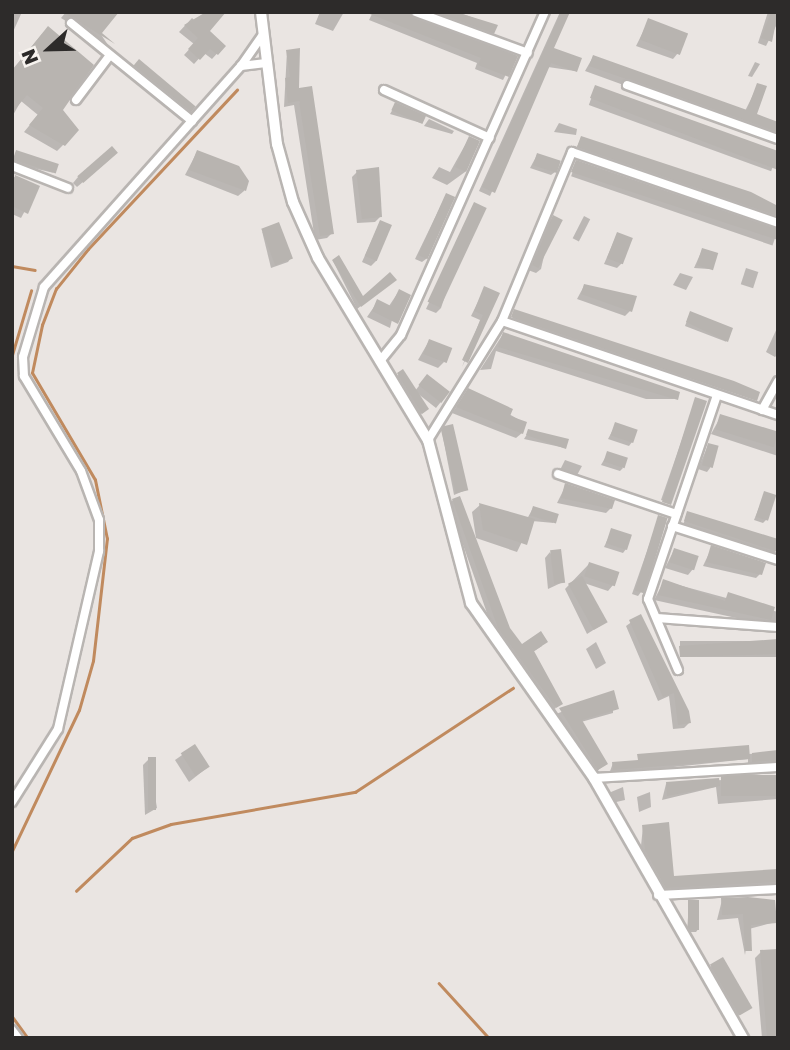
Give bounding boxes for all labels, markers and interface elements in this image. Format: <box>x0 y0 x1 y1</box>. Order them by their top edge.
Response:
north arrow <box>14 14 84 84</box>
text: N <box>16 46 42 68</box>

